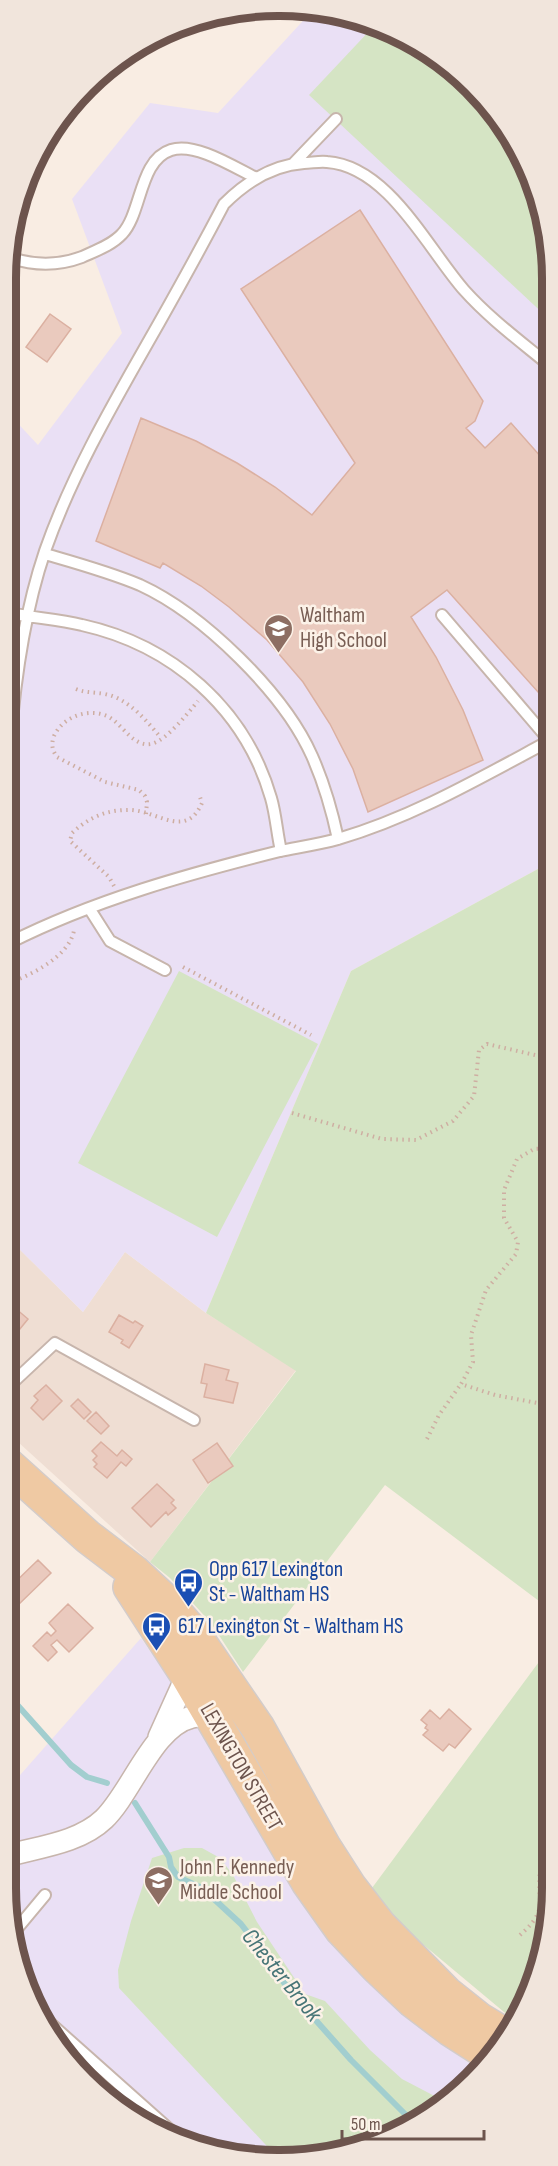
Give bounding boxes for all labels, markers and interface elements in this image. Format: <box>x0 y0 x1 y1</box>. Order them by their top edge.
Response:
place label: Waltham High School <box>300 602 387 654</box>
school or university icon: Waltham High School <box>263 612 295 654</box>
place label: Opp 617 Lexington St - Waltham HS <box>209 1556 343 1608</box>
bus stop icon: Opp 617 Lexington St - Waltham HS <box>172 1566 204 1608</box>
bus stop icon: 617 Lexington St - Waltham HS <box>141 1610 173 1652</box>
place label: 617 Lexington St - Waltham HS <box>178 1613 404 1640</box>
street label: LEXINGTON STREET <box>194 1699 288 1836</box>
place label: John F. Kennedy Middle School <box>179 1854 295 1906</box>
school or university icon: John F. Kennedy Middle School <box>143 1864 175 1906</box>
water label: Chester Brook <box>236 1923 329 2028</box>
scale bar <box>342 2103 484 2141</box>
text: 50 m <box>351 2114 381 2135</box>

